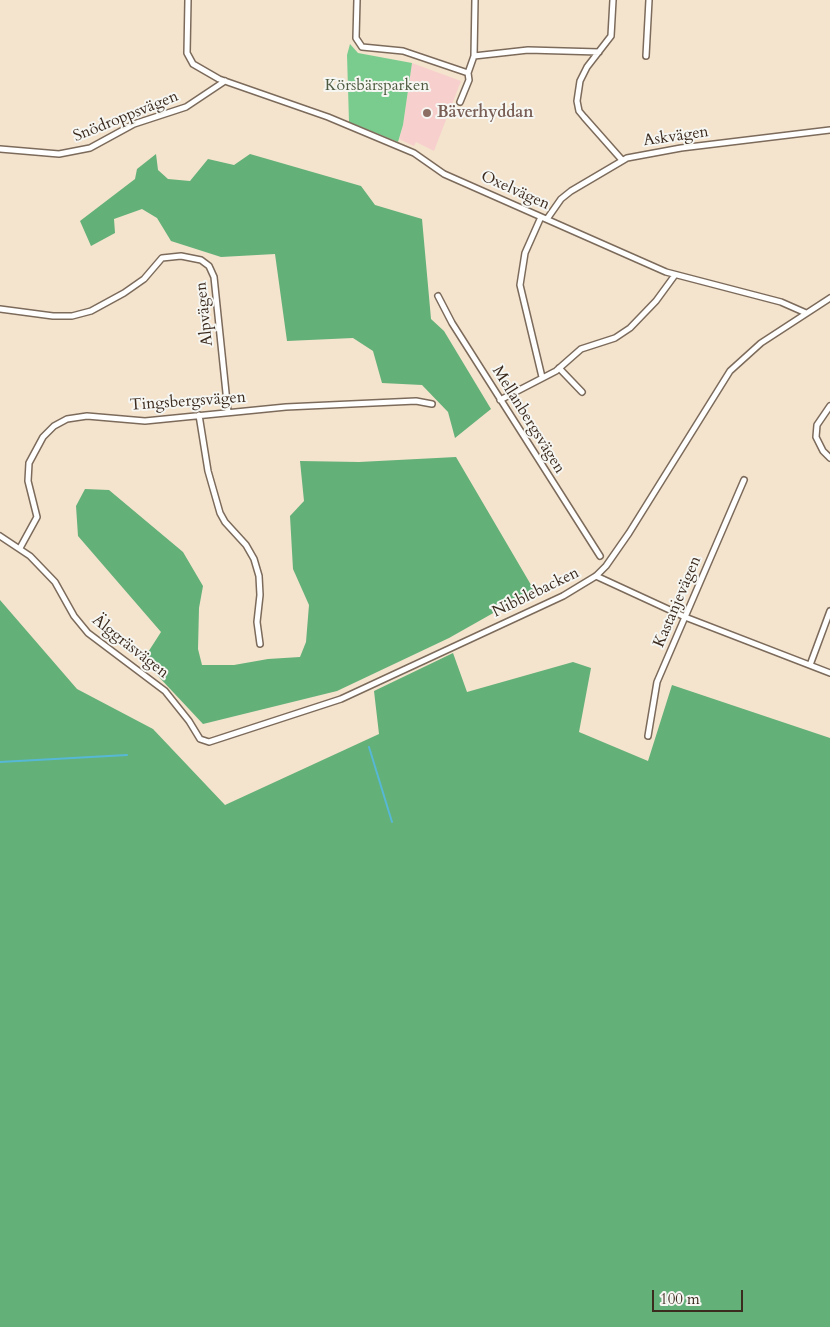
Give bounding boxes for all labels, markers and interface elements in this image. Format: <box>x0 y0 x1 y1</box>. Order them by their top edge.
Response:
park label: Körsbärsparken <box>325 76 429 96</box>
street label: Snödroppsvägen <box>71 87 181 147</box>
place label: Bäverhyddan <box>437 103 534 123</box>
marker: Bäverhyddan <box>421 107 433 119</box>
street label: Askvägen <box>642 123 710 151</box>
street label: Oxelvägen <box>477 167 553 215</box>
street label: Alpvägen <box>192 281 218 347</box>
street label: Mellanbergsvägen <box>487 363 569 477</box>
street label: Tingsbergsvägen <box>129 388 247 416</box>
street label: Kastanjevägen <box>650 553 706 651</box>
street label: Nibblebacken <box>489 564 583 622</box>
street label: Älggräsvägen <box>88 611 172 683</box>
scale bar <box>655 1280 746 1312</box>
text: 100 m <box>660 1289 700 1309</box>

